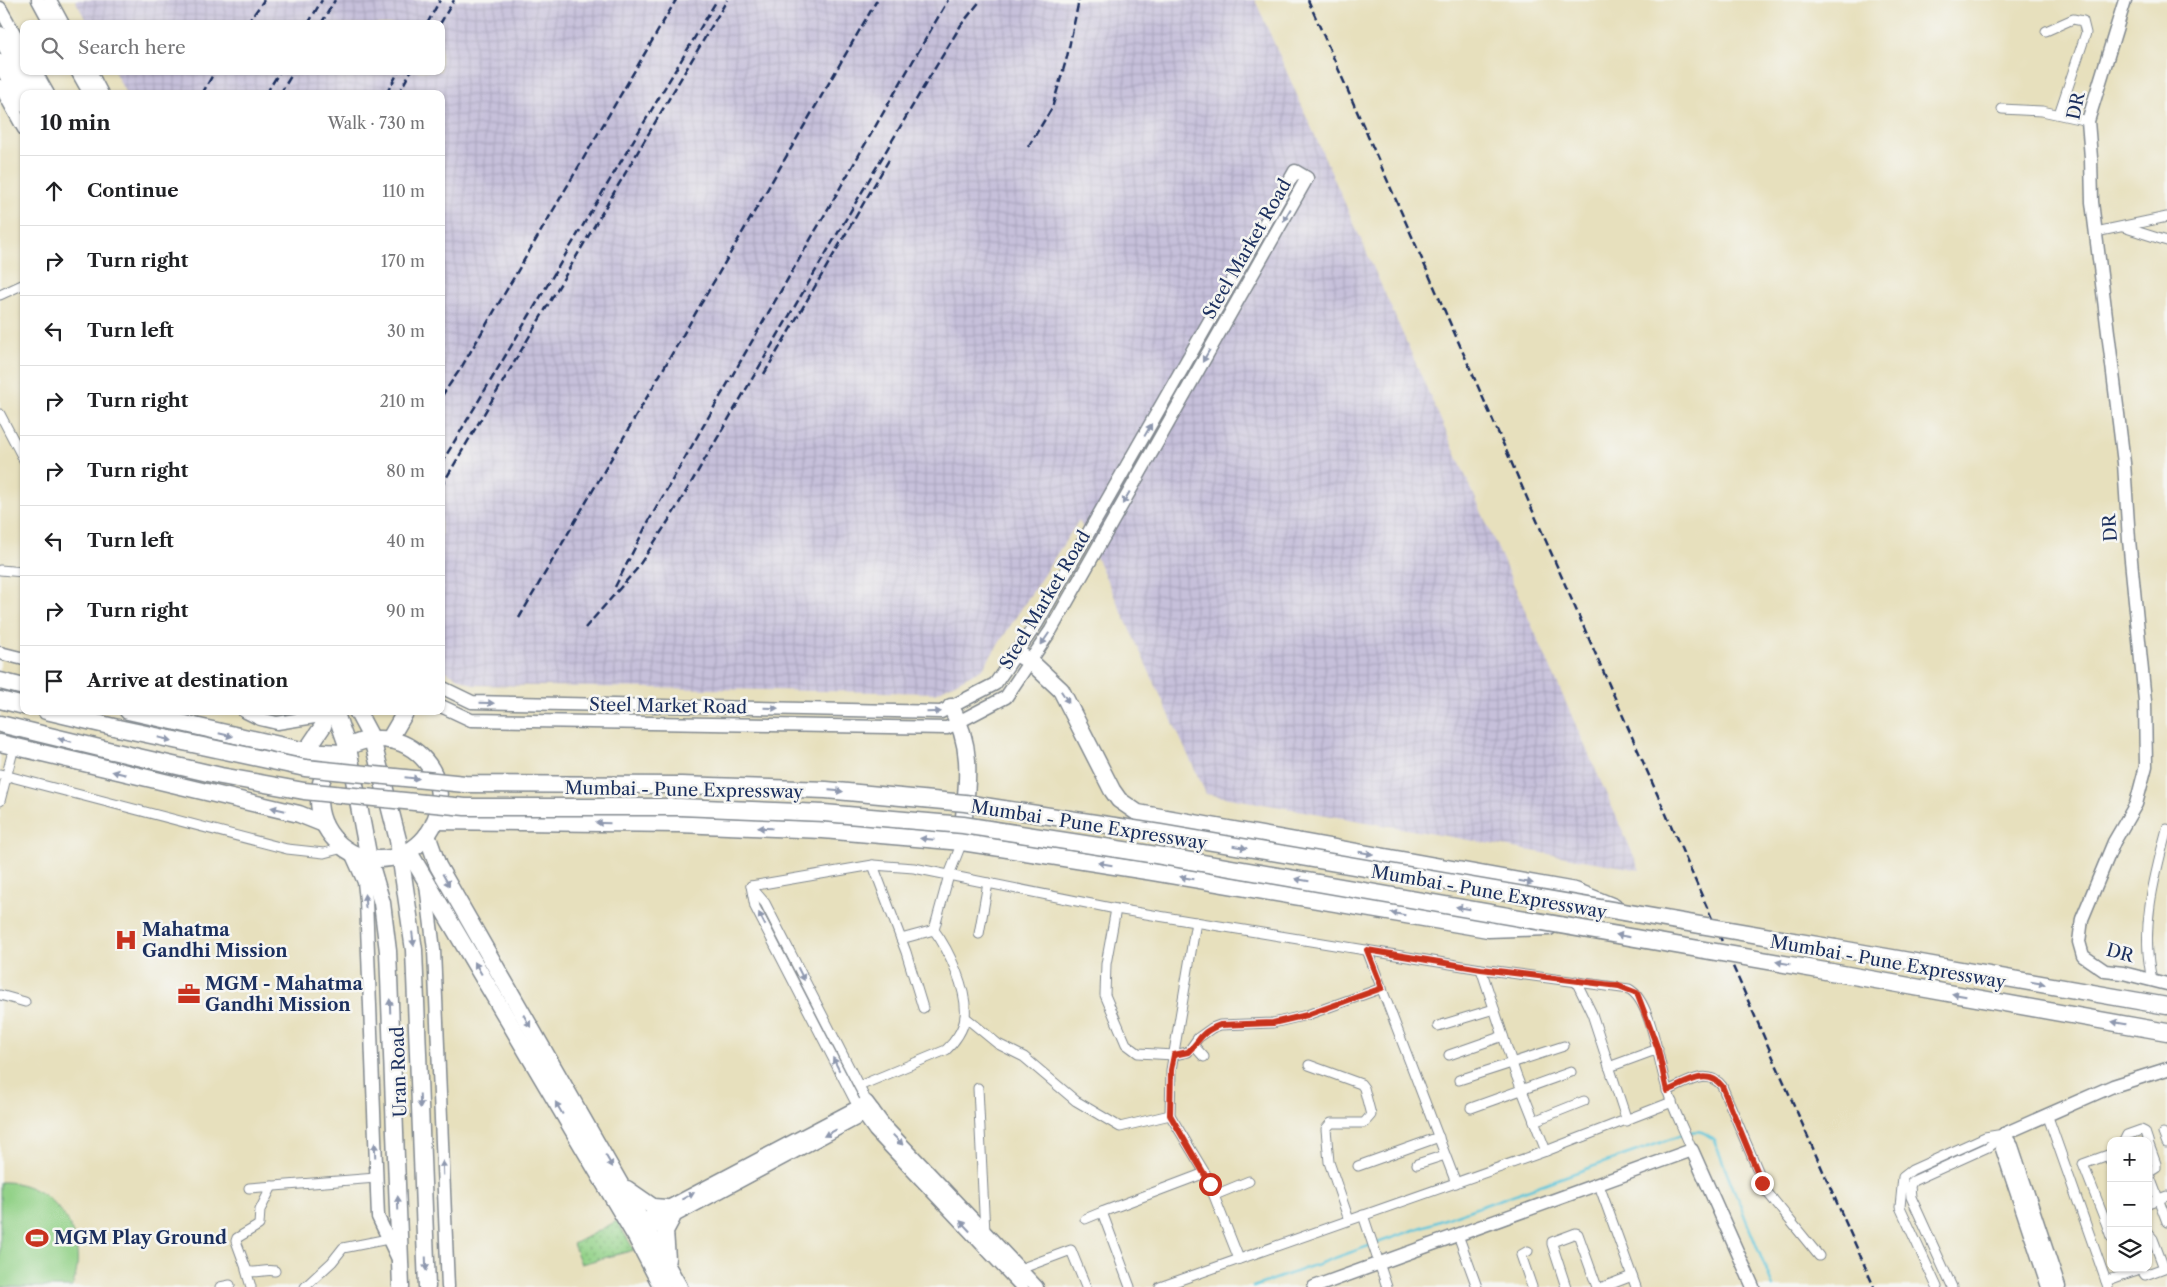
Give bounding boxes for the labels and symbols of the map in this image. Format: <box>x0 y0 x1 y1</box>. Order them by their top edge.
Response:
street label: DR <box>2062 89 2090 122</box>
street label: Steel Market Road <box>1198 175 1296 323</box>
one-way arrow <box>1282 208 1291 221</box>
one-way arrow <box>1202 350 1211 363</box>
one-way arrow <box>1143 423 1152 436</box>
one-way arrow <box>1122 491 1131 504</box>
street label: DR <box>2098 513 2122 543</box>
street label: Steel Market Road <box>995 527 1095 673</box>
one-way arrow <box>1041 632 1050 645</box>
one-way arrow <box>1060 690 1070 703</box>
street label: Steel Market Road <box>589 694 747 718</box>
one-way arrow <box>479 699 495 707</box>
one-way arrow <box>764 704 780 712</box>
one-way arrow <box>926 707 942 715</box>
one-way arrow <box>219 731 234 739</box>
one-way arrow <box>158 735 173 743</box>
one-way arrow <box>57 736 72 744</box>
one-way arrow <box>112 768 127 776</box>
one-way arrow <box>404 774 420 782</box>
street label: Mumbai - Pune Expressway <box>564 777 805 803</box>
one-way arrow <box>829 788 845 796</box>
street label: Mumbai - Pune Expressway <box>969 795 1210 855</box>
one-way arrow <box>270 805 285 813</box>
one-way arrow <box>594 819 610 827</box>
one-way arrow <box>757 823 773 831</box>
one-way arrow <box>919 835 935 843</box>
one-way arrow <box>1232 843 1248 851</box>
one-way arrow <box>1358 849 1374 857</box>
one-way arrow <box>1097 860 1113 868</box>
street label: Mumbai - Pune Expressway <box>1369 860 1610 924</box>
one-way arrow <box>442 873 451 886</box>
one-way arrow <box>1178 873 1194 881</box>
one-way arrow <box>1294 876 1310 884</box>
one-way arrow <box>1518 878 1534 886</box>
one-way arrow <box>361 892 369 908</box>
one-way arrow <box>1454 904 1470 912</box>
one-way arrow <box>1390 909 1406 917</box>
one-way arrow <box>757 912 765 926</box>
place label: Mahatma Gandhi Mission <box>142 919 288 962</box>
hospital icon: Mahatma Gandhi Mission <box>113 927 139 953</box>
street label: Mumbai - Pune Expressway <box>1768 930 2009 994</box>
one-way arrow <box>409 931 417 947</box>
one-way arrow <box>1614 931 1630 939</box>
street label: DR <box>2104 939 2137 967</box>
one-way arrow <box>1774 959 1790 967</box>
one-way arrow <box>473 961 482 974</box>
one-way arrow <box>797 967 805 981</box>
place label: MGM - Mahatma Gandhi Mission <box>205 973 364 1016</box>
one-way arrow <box>2031 980 2047 988</box>
office icon: MGM - Mahatma Gandhi Mission <box>176 981 202 1007</box>
one-way arrow <box>1951 990 1967 998</box>
one-way arrow <box>386 998 394 1014</box>
one-way arrow <box>523 1014 532 1027</box>
one-way arrow <box>2111 1019 2127 1027</box>
street label: Uran Road <box>386 1026 412 1118</box>
one-way arrow <box>832 1056 840 1071</box>
one-way arrow <box>416 1093 424 1109</box>
one-way arrow <box>555 1101 564 1115</box>
one-way arrow <box>823 1129 837 1137</box>
one-way arrow <box>892 1133 904 1145</box>
one-way arrow <box>370 1142 378 1158</box>
one-way arrow <box>604 1155 613 1168</box>
one-way arrow <box>439 1160 447 1176</box>
route end <box>1751 1172 1774 1195</box>
route start <box>1199 1173 1222 1196</box>
one-way arrow <box>682 1192 695 1201</box>
one-way arrow <box>394 1195 402 1211</box>
one-way arrow <box>959 1220 971 1232</box>
sports icon: MGM Play Ground <box>24 1225 50 1251</box>
place label: MGM Play Ground <box>54 1227 227 1249</box>
one-way arrow <box>422 1256 430 1272</box>

